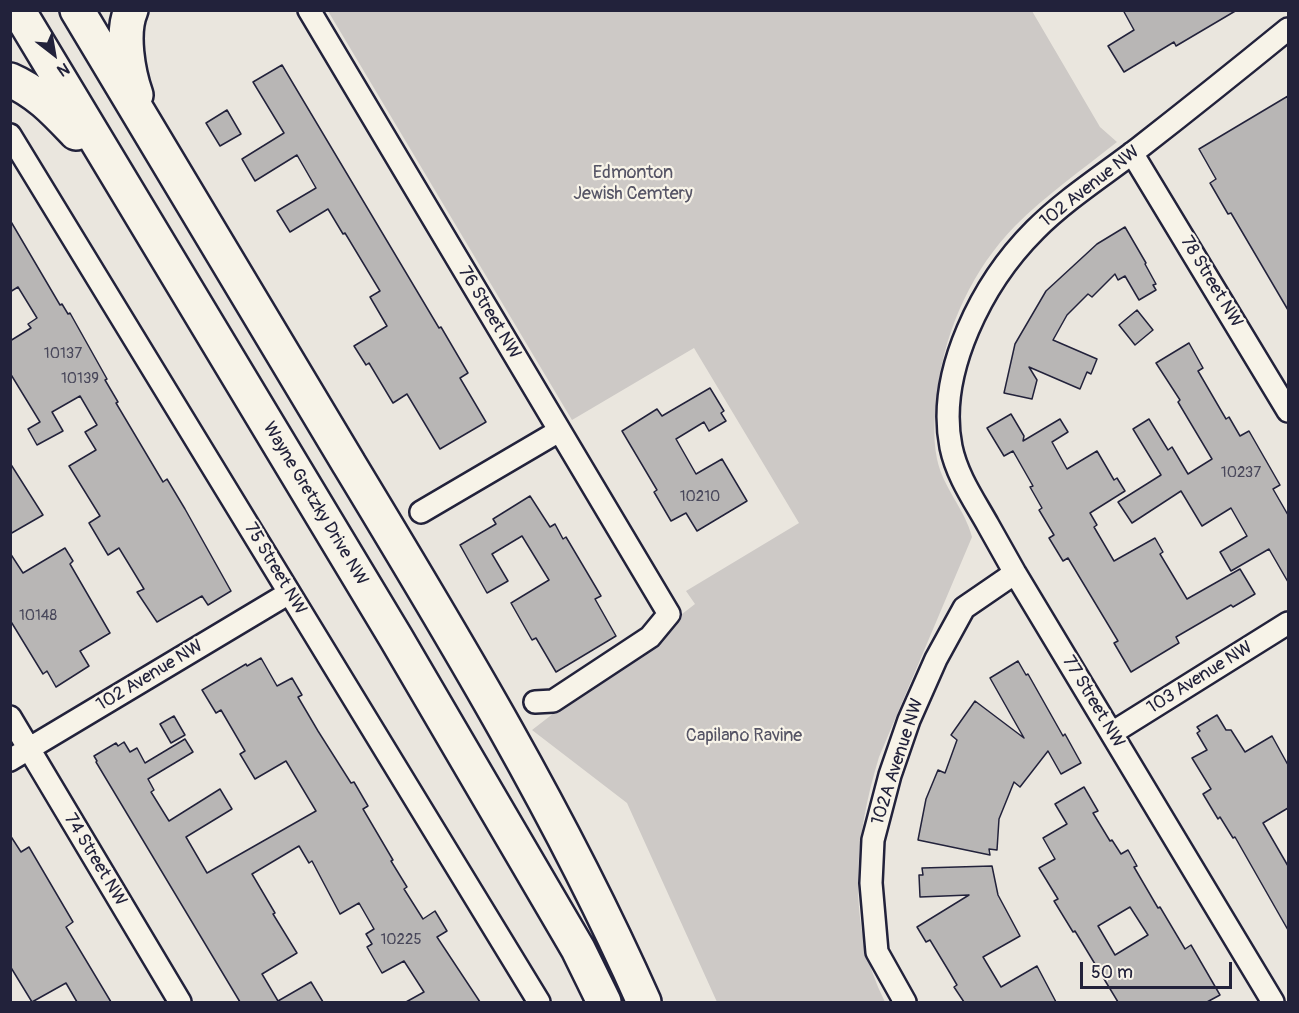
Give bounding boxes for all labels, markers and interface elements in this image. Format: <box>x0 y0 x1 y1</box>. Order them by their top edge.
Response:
north arrow <box>24 24 84 84</box>
text: N <box>53 58 73 81</box>
street label: 102 Avenue NW <box>1036 142 1144 232</box>
park label: Edmonton Jewish Cemtery <box>573 162 693 204</box>
street label: 78 Street NW <box>1175 232 1247 332</box>
street label: 76 Street NW <box>453 263 525 363</box>
house number: 10137 <box>44 345 82 363</box>
house number: 10139 <box>61 370 99 388</box>
street label: Wayne Gretzky Drive NW <box>258 418 372 590</box>
house number: 10237 <box>1221 464 1261 482</box>
house number: 10210 <box>680 488 720 506</box>
street label: 75 Street NW <box>239 519 311 619</box>
house number: 10148 <box>19 607 57 625</box>
street label: 102 Avenue NW <box>93 636 207 716</box>
street label: 103 Avenue NW <box>1143 637 1257 719</box>
street label: 77 Street NW <box>1057 652 1129 752</box>
street label: 102A Avenue NW <box>867 696 929 828</box>
park label: Capilano Ravine <box>686 725 802 747</box>
street label: 74 Street NW <box>59 810 131 910</box>
house number: 10225 <box>380 931 422 949</box>
scale bar <box>1083 950 1234 988</box>
text: 50 m <box>1091 961 1133 984</box>

